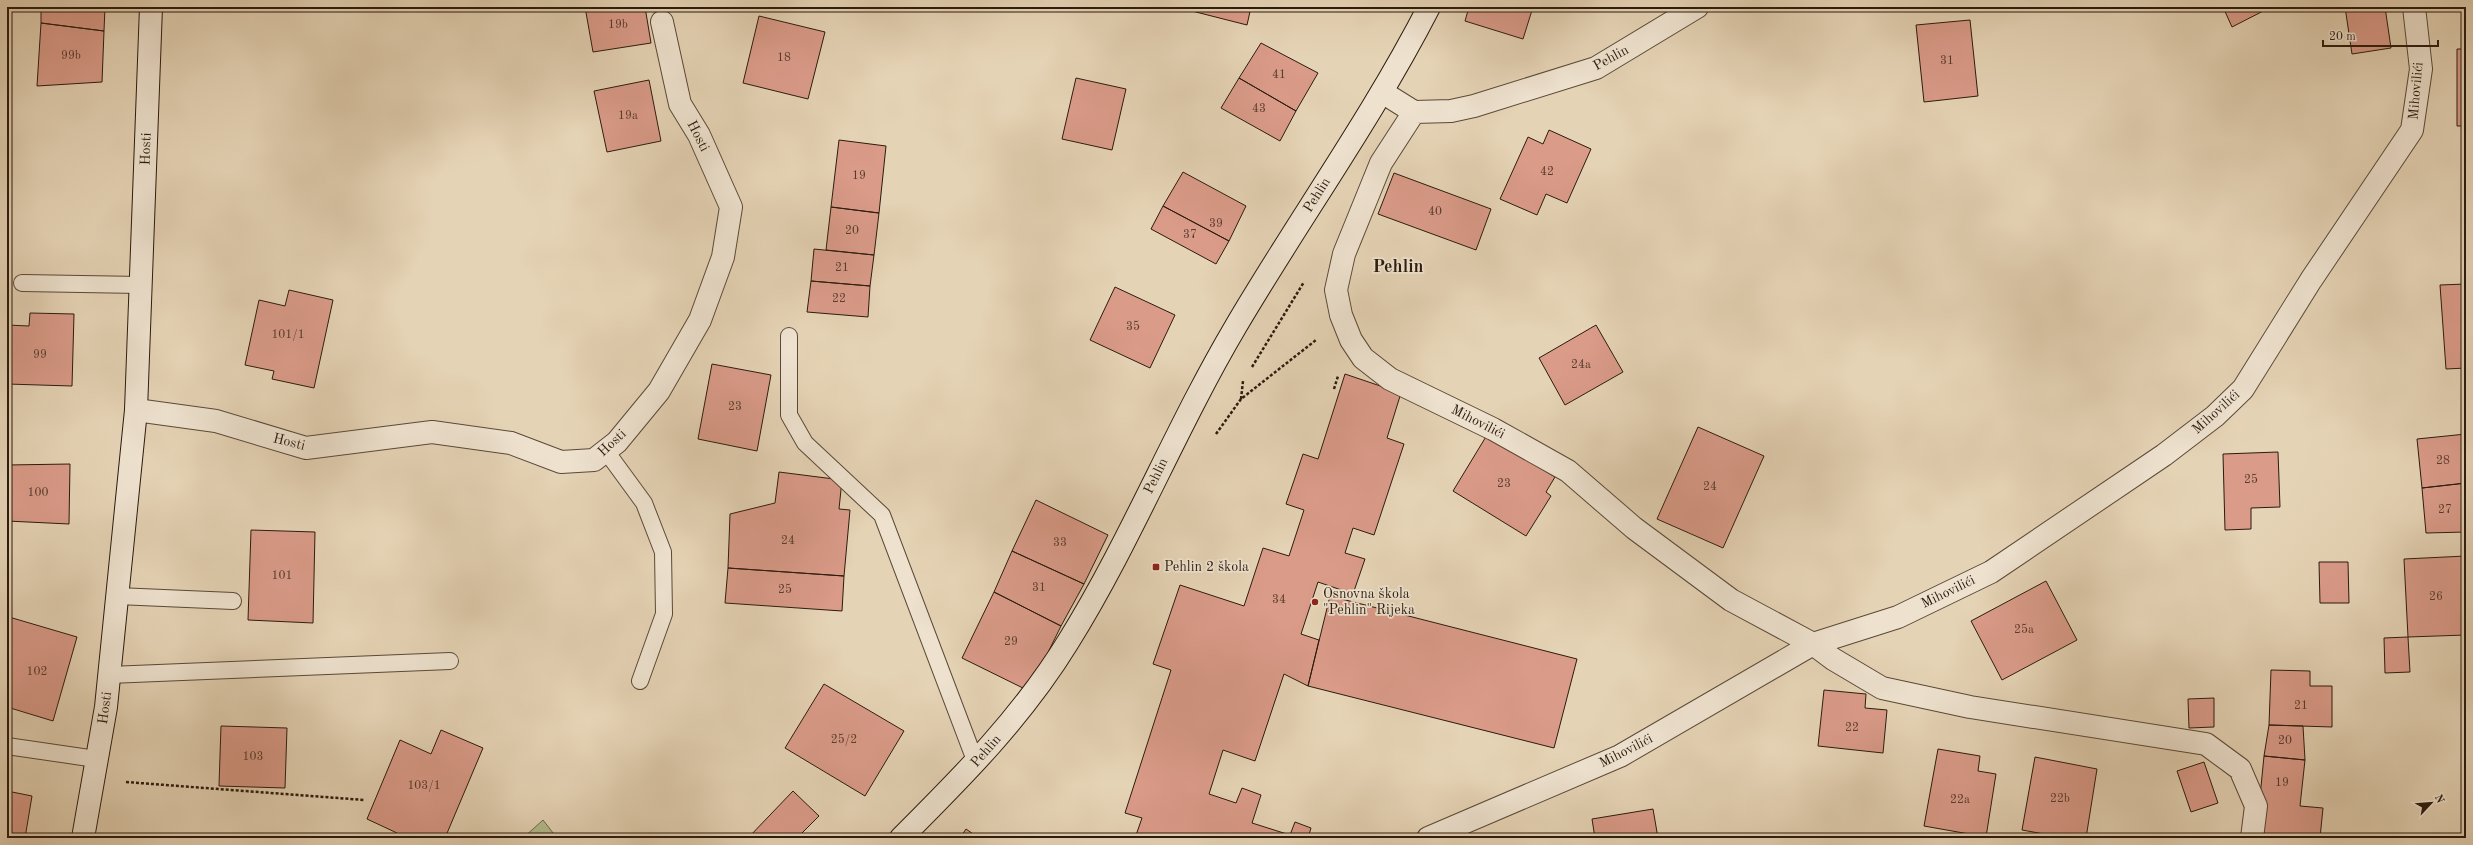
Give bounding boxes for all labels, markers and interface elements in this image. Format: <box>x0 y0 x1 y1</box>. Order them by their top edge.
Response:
house number: 19b <box>608 19 628 31</box>
scale bar <box>2323 22 2438 48</box>
text: 20 m <box>2329 31 2356 43</box>
street label: Pehlin <box>1591 42 1631 73</box>
house number: 99b <box>61 50 81 62</box>
house number: 18 <box>777 52 791 64</box>
house number: 31 <box>1940 55 1954 67</box>
street label: Mihovilići <box>2406 61 2426 121</box>
house number: 41 <box>1272 69 1286 81</box>
house number: 43 <box>1252 103 1266 115</box>
house number: 19a <box>618 110 638 122</box>
street label: Hosti <box>684 118 712 154</box>
street label: Hosti <box>138 132 154 166</box>
house number: 42 <box>1540 166 1554 178</box>
house number: 19 <box>852 170 866 182</box>
street label: Pehlin <box>1301 175 1333 215</box>
house number: 40 <box>1428 206 1442 218</box>
house number: 39 <box>1209 218 1223 230</box>
house number: 20 <box>845 225 859 237</box>
house number: 37 <box>1183 229 1197 241</box>
district label: Pehlin <box>1372 258 1424 276</box>
house number: 21 <box>835 262 849 274</box>
house number: 22 <box>832 293 846 305</box>
house number: 35 <box>1126 320 1140 333</box>
house number: 101/1 <box>271 329 305 341</box>
house number: 99 <box>33 349 47 361</box>
house number: 24a <box>1571 359 1591 371</box>
street label: Mihovilići <box>2190 387 2242 437</box>
house number: 23 <box>728 401 742 413</box>
street label: Mihovilići <box>1449 403 1507 442</box>
street label: Hosti <box>595 427 629 459</box>
street label: Hosti <box>271 431 307 453</box>
street label: Pehlin <box>1141 455 1171 496</box>
house number: 28 <box>2436 455 2450 467</box>
house number: 25 <box>2244 473 2258 486</box>
house number: 23 <box>1497 478 1511 490</box>
house number: 24 <box>1703 481 1717 493</box>
house number: 100 <box>28 487 48 499</box>
house number: 27 <box>2438 504 2452 516</box>
house number: 24 <box>781 535 795 547</box>
house number: 33 <box>1053 537 1067 549</box>
place label: Pehlin 2 škola <box>1164 560 1249 574</box>
marker: Pehlin 2 škola <box>1151 562 1161 572</box>
house number: 101 <box>272 570 292 582</box>
street label: Mihovilići <box>1919 573 1977 611</box>
house number: 31 <box>1032 582 1046 594</box>
house number: 25 <box>778 583 792 596</box>
place label: Osnovna škola "Pehlin" Rijeka <box>1323 587 1415 617</box>
house number: 26 <box>2429 591 2443 603</box>
house number: 34 <box>1272 594 1286 606</box>
marker: Osnovna škola "Pehlin" Rijeka <box>1310 597 1320 607</box>
house number: 25a <box>2014 623 2034 636</box>
house number: 29 <box>1004 636 1018 648</box>
house number: 102 <box>27 666 47 678</box>
street label: Hosti <box>96 691 114 725</box>
house number: 21 <box>2294 700 2308 712</box>
house number: 22 <box>1845 722 1859 734</box>
street label: Mihovilići <box>1597 731 1655 770</box>
street label: Pehlin <box>968 732 1004 770</box>
house number: 25/2 <box>831 733 857 746</box>
house number: 20 <box>2278 735 2292 747</box>
house number: 103 <box>243 751 263 763</box>
house number: 19 <box>2275 777 2289 789</box>
house number: 103/1 <box>407 780 441 792</box>
north arrow <box>2411 783 2451 823</box>
house number: 22b <box>2050 793 2070 805</box>
text: N <box>2432 793 2446 806</box>
house number: 22a <box>1950 794 1970 806</box>

